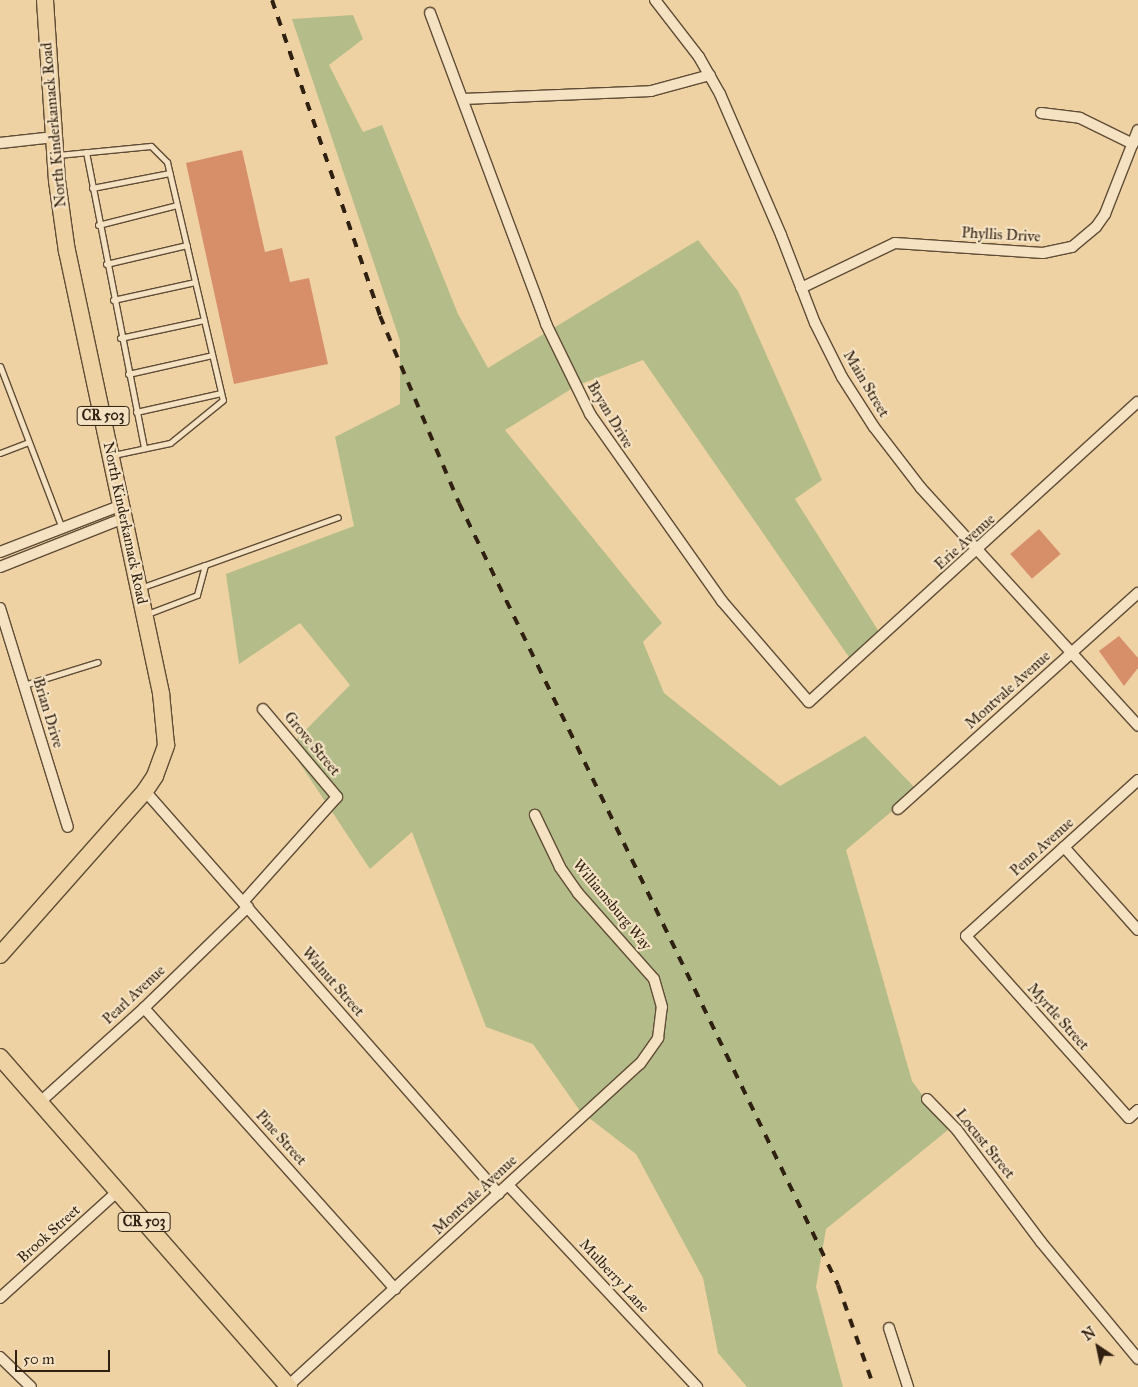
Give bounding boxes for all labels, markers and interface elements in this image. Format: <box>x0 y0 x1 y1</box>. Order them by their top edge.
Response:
street label: North Kinderkamack Road <box>38 42 70 208</box>
street label: Phyllis Drive <box>961 224 1041 246</box>
street label: Main Street <box>839 347 893 421</box>
street label: Bryan Drive <box>583 378 637 452</box>
road number: CR 503 <box>76 404 130 428</box>
street label: North Kinderkamack Road <box>99 440 151 606</box>
street label: Erie Avenue <box>931 510 999 574</box>
street label: Montvale Avenue <box>962 647 1054 733</box>
street label: Brian Drive <box>29 676 67 750</box>
street label: Grove Street <box>280 708 344 780</box>
street label: Penn Avenue <box>1007 814 1077 880</box>
street label: Williamsburg Way <box>569 856 655 954</box>
street label: Walnut Street <box>298 944 368 1020</box>
street label: Pearl Avenue <box>99 962 169 1028</box>
street label: Myrtle Street <box>1023 980 1093 1054</box>
street label: Locust Street <box>951 1106 1019 1182</box>
street label: Pine Street <box>252 1107 310 1169</box>
street label: Montvale Avenue <box>429 1151 521 1239</box>
street label: Brook Street <box>14 1201 84 1267</box>
road number: CR 503 <box>116 1210 172 1234</box>
street label: Mulberry Lane <box>575 1235 653 1317</box>
north arrow <box>1073 1322 1123 1372</box>
text: N <box>1080 1324 1099 1345</box>
scale bar <box>18 1340 112 1372</box>
text: 50 m <box>23 1350 55 1368</box>

